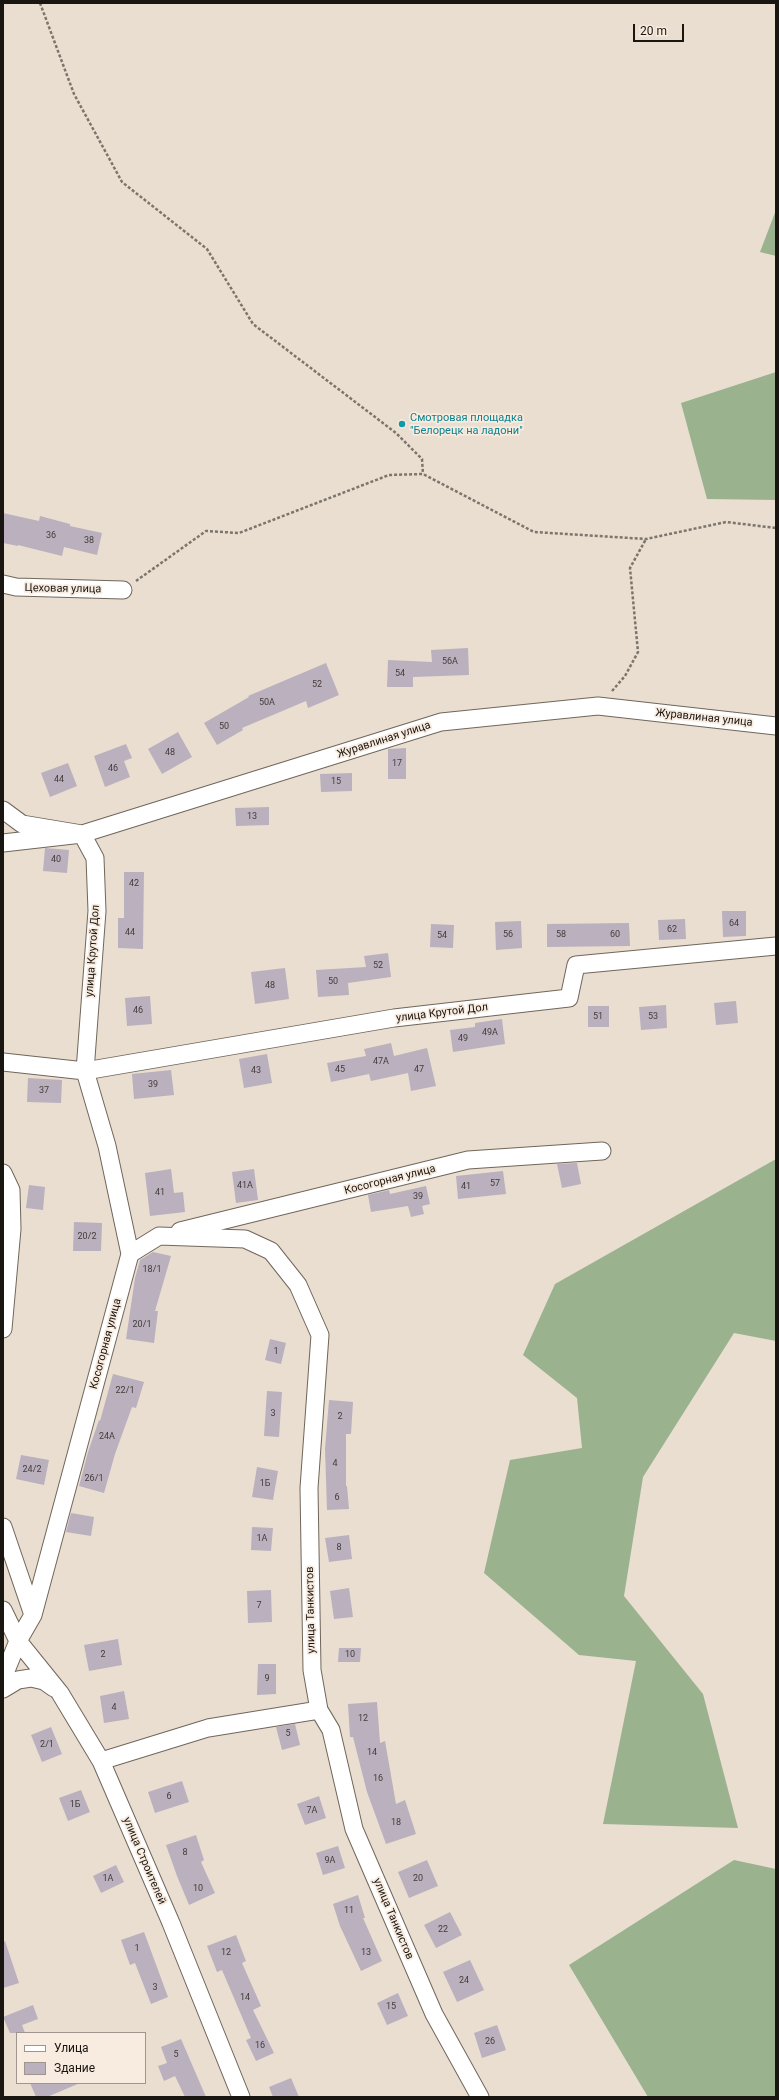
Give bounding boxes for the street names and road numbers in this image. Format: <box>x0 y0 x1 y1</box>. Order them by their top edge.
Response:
street label: Цеховая улица <box>25 582 101 596</box>
street label: Журавлиная улица <box>655 706 753 730</box>
street label: Журавлиная улица <box>336 719 432 761</box>
street label: улица Крутой Дол <box>83 904 103 998</box>
street label: улица Крутой Дол <box>395 1001 489 1025</box>
street label: Косогорная улица <box>343 1162 437 1198</box>
street label: Косогорная улица <box>88 1297 124 1391</box>
street label: улица Танкистов <box>304 1566 318 1654</box>
street label: улица Строителей <box>120 1815 168 1907</box>
street label: улица Танкистов <box>370 1876 416 1962</box>

